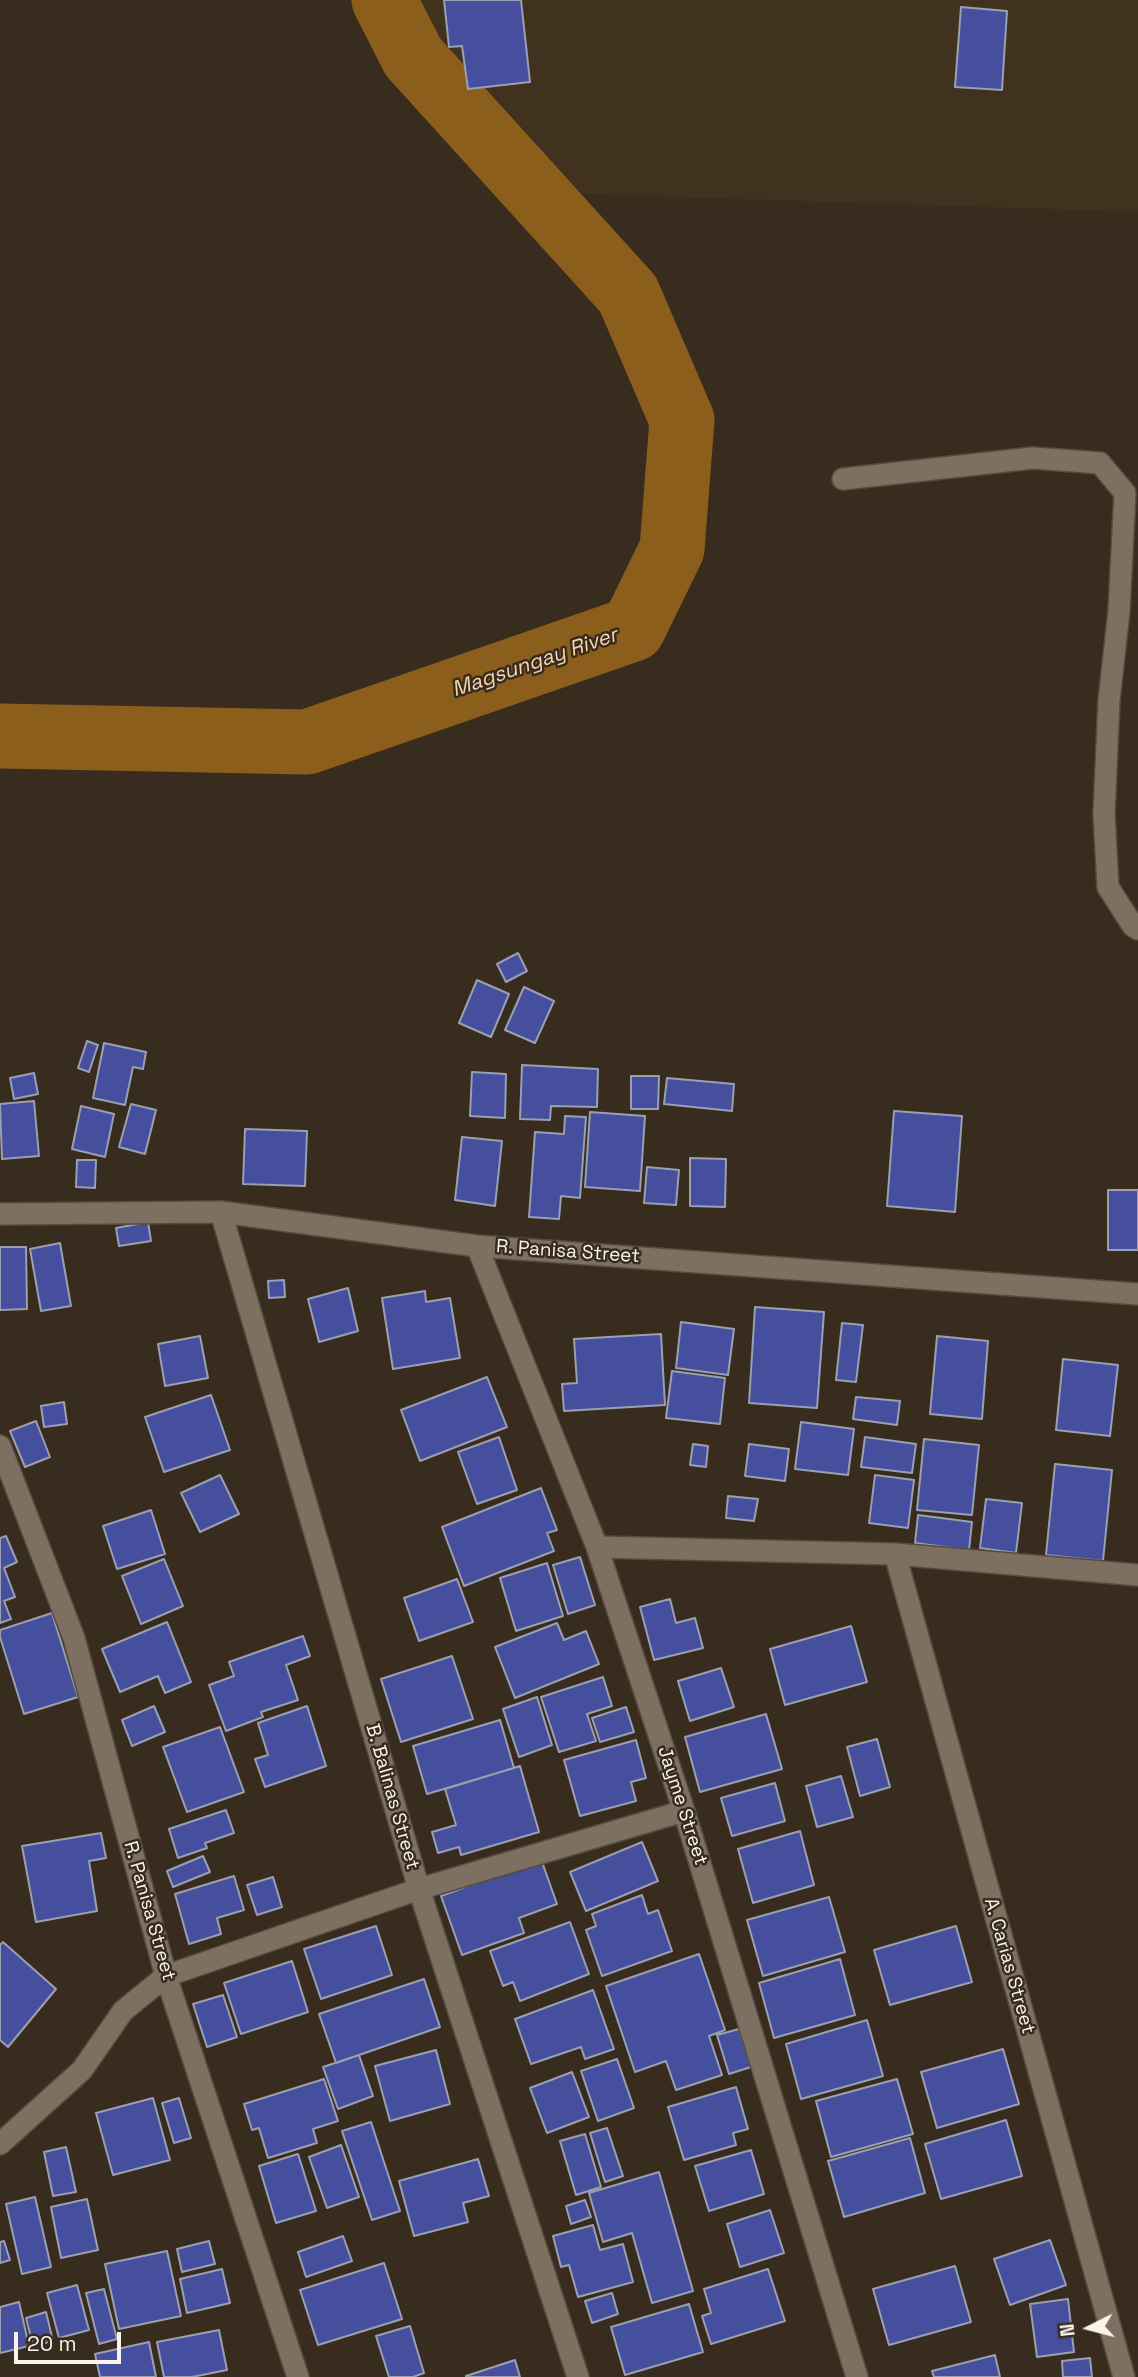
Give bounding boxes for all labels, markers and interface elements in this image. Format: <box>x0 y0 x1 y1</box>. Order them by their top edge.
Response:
water label: Magsungay River <box>449 623 621 703</box>
street label: R. Panisa Street <box>495 1236 641 1268</box>
street label: B. Balinas Street <box>360 1722 424 1872</box>
street label: Jayme Street <box>652 1744 712 1868</box>
street label: R. Panisa Street <box>118 1839 180 1983</box>
street label: A. Carias Street <box>979 1895 1039 2037</box>
north arrow <box>1054 2293 1124 2363</box>
scale bar <box>18 2318 124 2362</box>
text: N <box>1055 2323 1081 2338</box>
text: 20 m <box>27 2330 77 2357</box>

